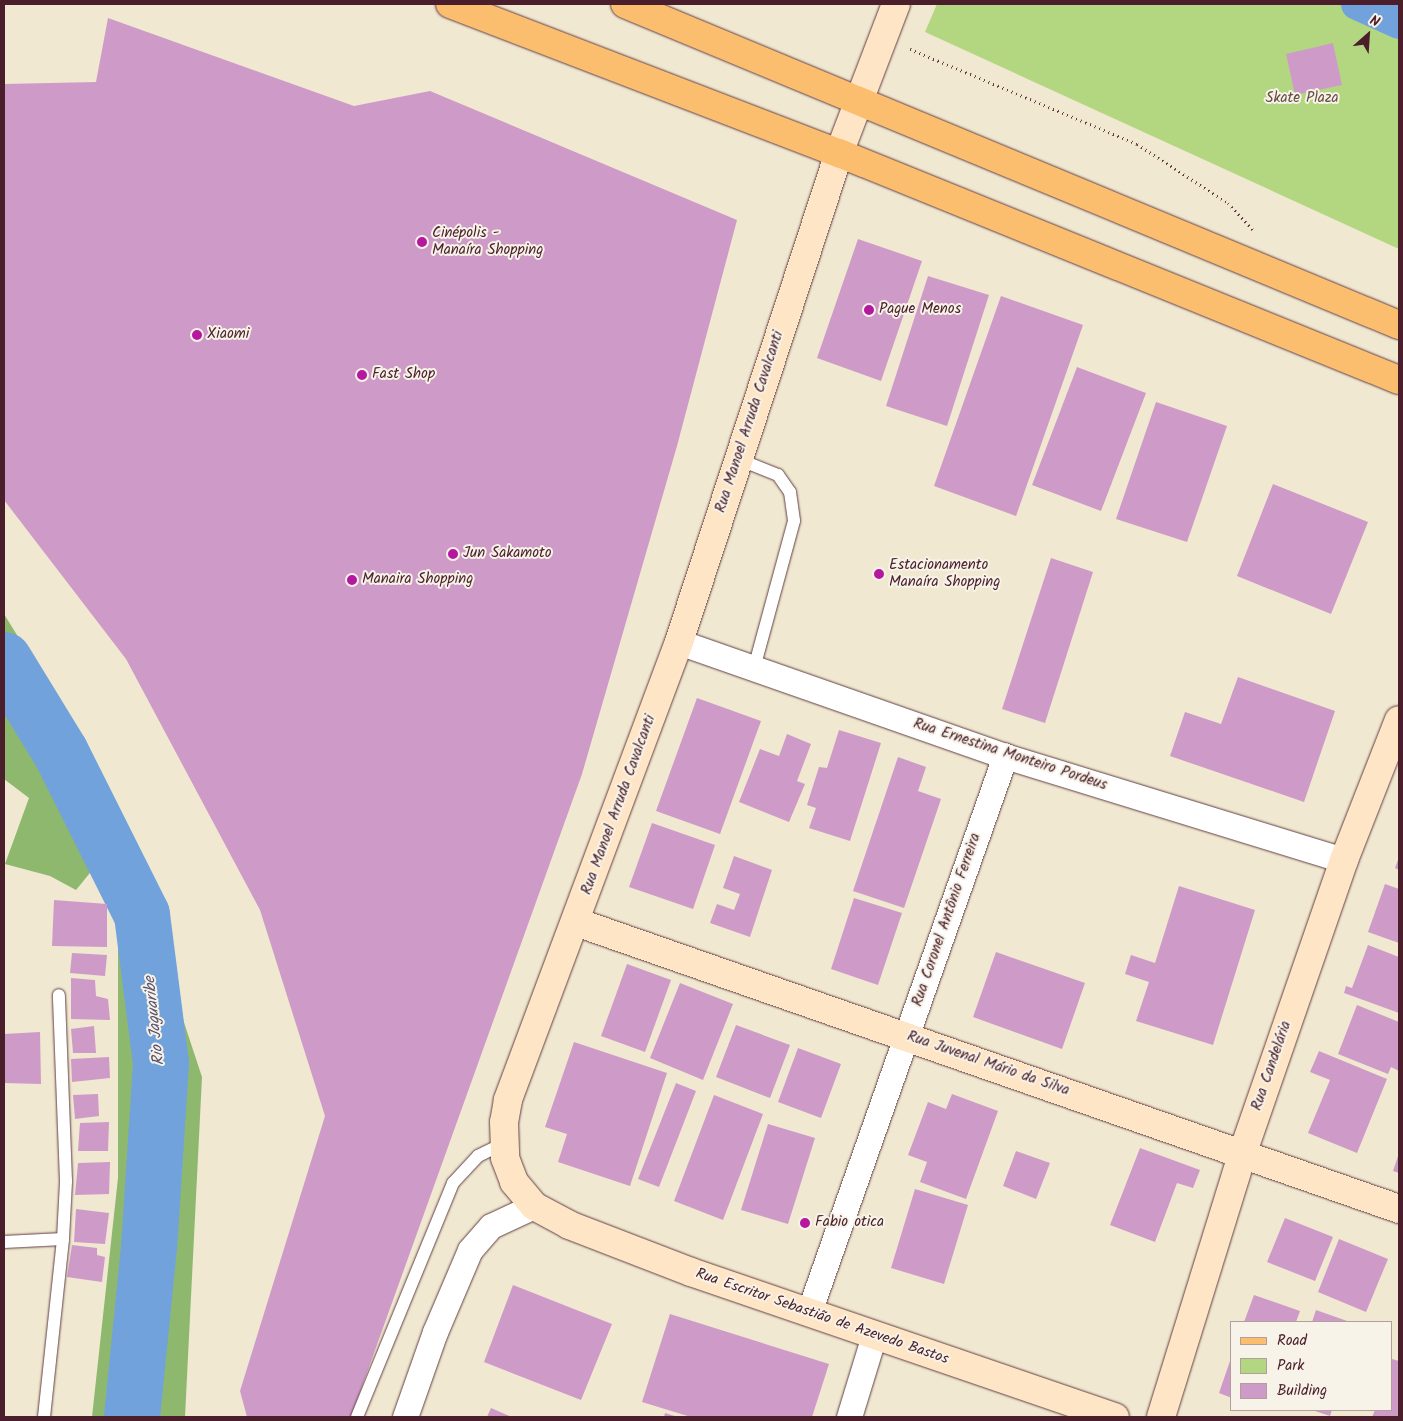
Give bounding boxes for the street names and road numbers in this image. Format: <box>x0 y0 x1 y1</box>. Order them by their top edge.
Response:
street label: Rua Manoel Arruda Cavalcanti <box>712 329 788 515</box>
street label: Rua Manoel Arruda Cavalcanti <box>578 713 660 897</box>
street label: Rua Ernestina Monteiro Pordeus <box>911 715 1109 795</box>
street label: Rua Coronel Antônio Ferreira <box>909 831 985 1009</box>
street label: Rua Candelária <box>1248 1019 1296 1113</box>
street label: Rua Juvenal Mário da Silva <box>904 1028 1072 1100</box>
street label: Rua Escritor Sebastião de Azevedo Bastos <box>693 1265 951 1369</box>

